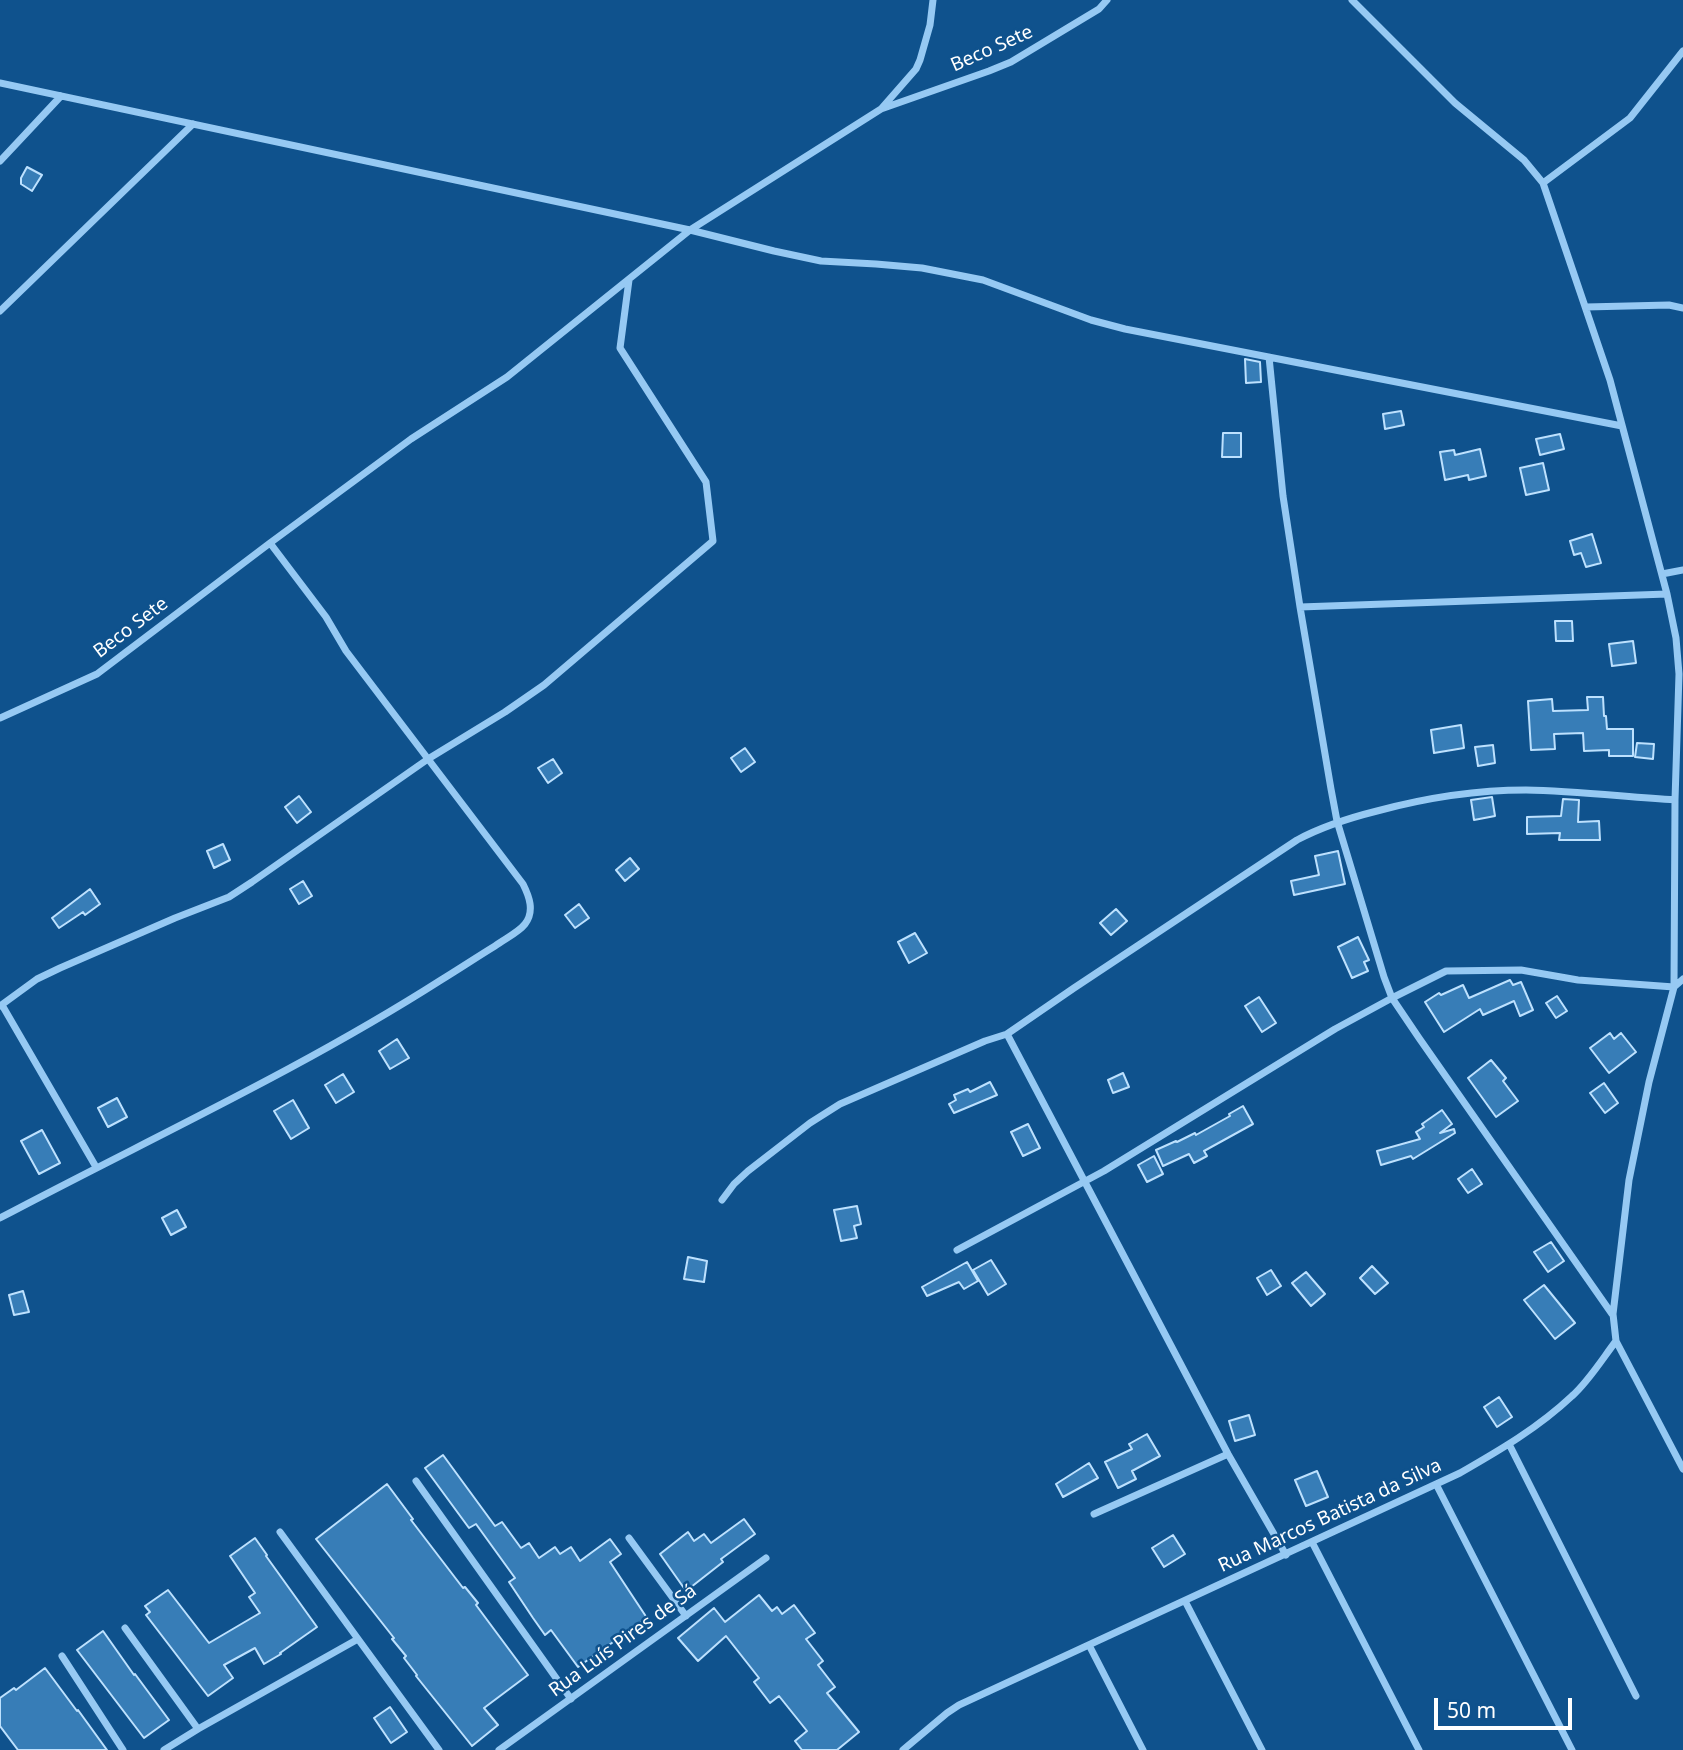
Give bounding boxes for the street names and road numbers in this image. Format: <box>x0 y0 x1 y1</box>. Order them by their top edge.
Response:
street label: Beco Sete <box>947 21 1037 77</box>
street label: Beco Sete <box>89 593 173 663</box>
street label: Rua Marcos Batista da Silva <box>1215 1454 1445 1578</box>
street label: Rua Luís Pires de Sá <box>545 1580 701 1702</box>

